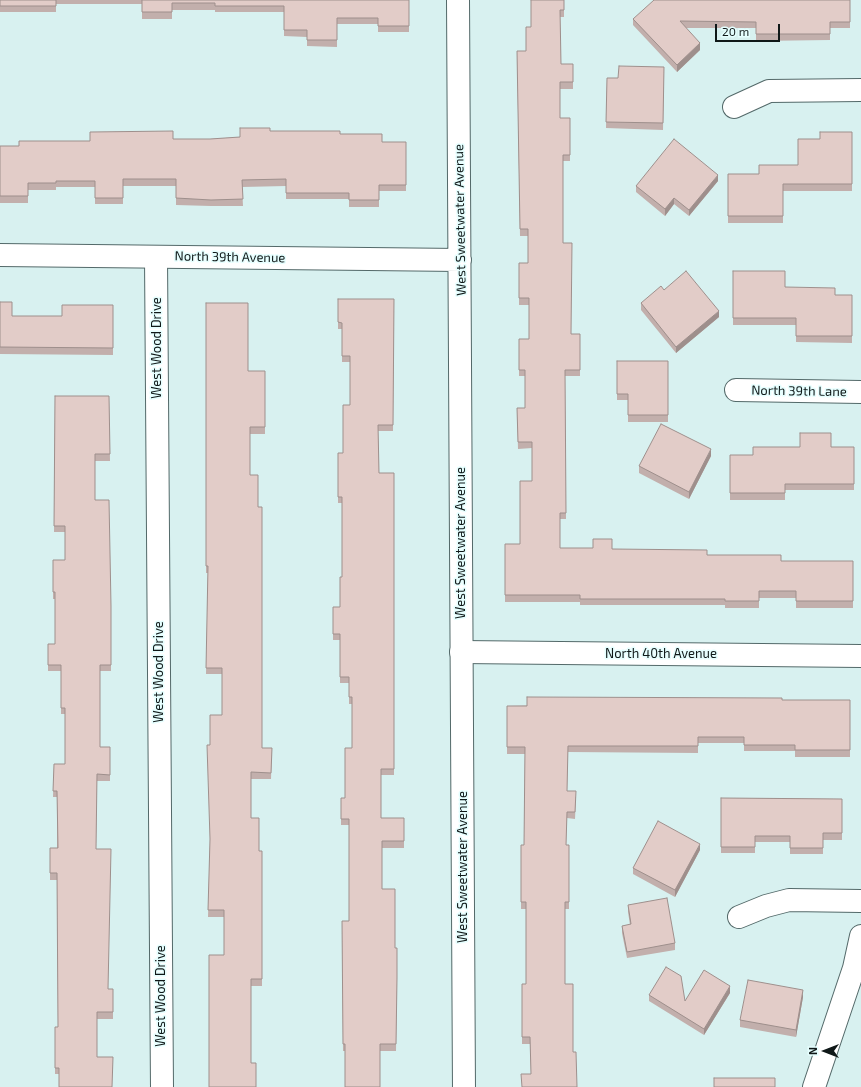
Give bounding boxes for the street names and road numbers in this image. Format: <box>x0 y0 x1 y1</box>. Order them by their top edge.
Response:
street label: West Sweetwater Avenue <box>451 144 469 296</box>
street label: North 39th Avenue <box>174 248 286 266</box>
street label: West Wood Drive <box>149 297 165 399</box>
street label: North 39th Lane <box>751 382 847 400</box>
street label: West Sweetwater Avenue <box>453 467 469 619</box>
street label: West Wood Drive <box>151 621 167 723</box>
street label: North 40th Avenue <box>605 646 717 662</box>
street label: West Sweetwater Avenue <box>455 791 471 943</box>
street label: West Wood Drive <box>153 945 169 1047</box>

